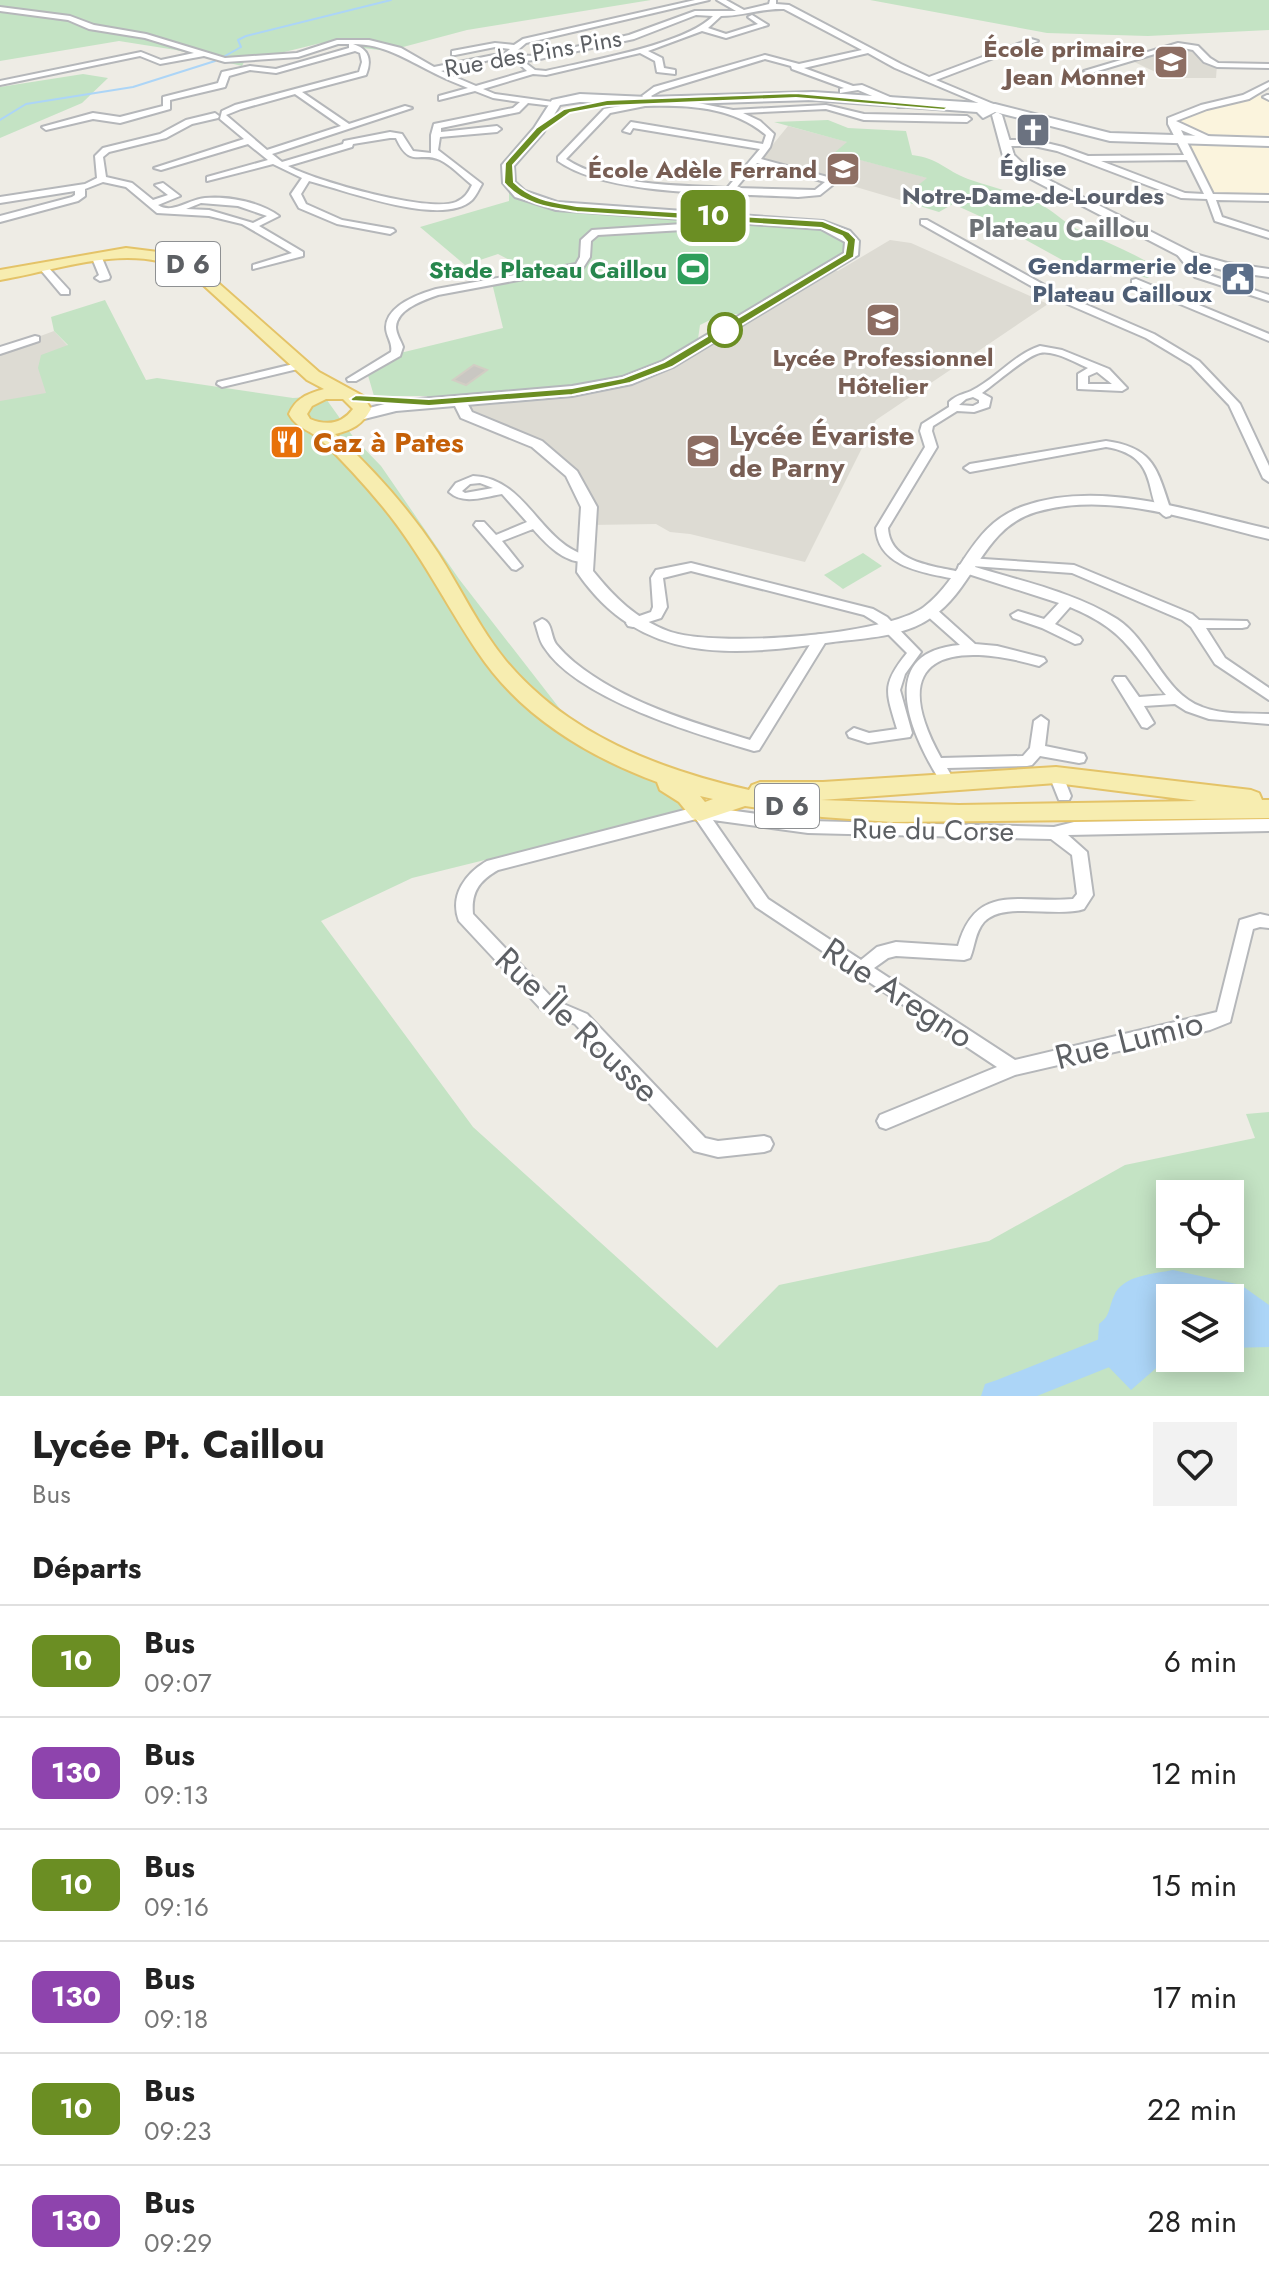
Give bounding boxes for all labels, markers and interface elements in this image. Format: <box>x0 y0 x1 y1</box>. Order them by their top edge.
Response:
street label: Rue des Pins Pins <box>442 20 624 86</box>
place label: École primaire Jean Monnet <box>983 31 1145 94</box>
school or university icon: École primaire Jean Monnet <box>1152 43 1190 81</box>
church icon: Église Notre-Dame-de-Lourdes <box>1014 111 1052 149</box>
school or university icon: École Adèle Ferrand <box>824 150 862 188</box>
place label: Église Notre-Dame-de-Lourdes <box>902 150 1164 213</box>
place label: École Adèle Ferrand <box>588 152 817 187</box>
line badge: 10 <box>677 190 749 242</box>
text: 10 <box>697 195 729 236</box>
district label: Plateau Caillou <box>969 209 1149 247</box>
road number: D 6 <box>156 242 220 286</box>
place label: Gendarmerie de Plateau Cailloux <box>1028 248 1212 311</box>
sports icon: Stade Plateau Caillou <box>674 250 712 288</box>
place label: Stade Plateau Caillou <box>429 252 667 287</box>
public building icon: Gendarmerie de Plateau Cailloux <box>1219 260 1257 298</box>
school or university icon: Lycée Professionnel Hôtelier <box>864 301 902 339</box>
unlabelled marker <box>708 313 742 347</box>
place label: Lycée Professionnel Hôtelier <box>773 340 993 403</box>
place label: Lycée Évariste de Parny <box>729 415 915 488</box>
place label: Caz à Pates <box>313 422 464 463</box>
restaurant icon: Caz à Pates <box>268 423 306 461</box>
school or university icon: Lycée Évariste de Parny <box>684 432 722 470</box>
road number: D 6 <box>755 784 819 828</box>
street label: Rue du Corse <box>852 808 1014 852</box>
street label: Rue Aregno <box>813 926 983 1060</box>
street label: Rue Île Rousse <box>484 936 670 1114</box>
street label: Rue Lumio <box>1050 998 1208 1082</box>
map controls <box>1156 1180 1244 1372</box>
button: locate <box>1156 1180 1244 1268</box>
button: layers <box>1156 1284 1244 1372</box>
text: Lycée Pt. Caillou <box>32 1417 325 1472</box>
button: heart <box>1153 1422 1237 1506</box>
text: Bus <box>32 1475 71 1513</box>
text: Départs <box>32 1546 141 1589</box>
text: Bus <box>144 1621 195 1664</box>
text: 10 <box>60 1640 92 1681</box>
text: 6 min <box>1164 1640 1237 1683</box>
text: 09:07 <box>144 1664 212 1702</box>
text: Bus <box>144 1733 195 1776</box>
text: 130 <box>51 1752 101 1793</box>
text: 12 min <box>1150 1752 1237 1795</box>
text: 09:13 <box>144 1776 208 1814</box>
text: Bus <box>144 1845 195 1888</box>
text: 10 <box>60 1864 92 1905</box>
text: 15 min <box>1151 1864 1237 1907</box>
text: 09:16 <box>144 1888 209 1926</box>
text: Bus <box>144 1957 195 2000</box>
text: 130 <box>51 1976 101 2017</box>
text: 17 min <box>1152 1976 1237 2019</box>
text: 09:18 <box>144 2000 208 2038</box>
text: Bus <box>144 2069 195 2112</box>
text: 10 <box>60 2088 92 2129</box>
text: 22 min <box>1147 2088 1237 2131</box>
text: 09:23 <box>144 2112 211 2150</box>
text: Bus <box>144 2181 195 2224</box>
text: 130 <box>51 2200 101 2241</box>
text: 28 min <box>1148 2200 1237 2243</box>
text: 09:29 <box>144 2224 212 2262</box>

